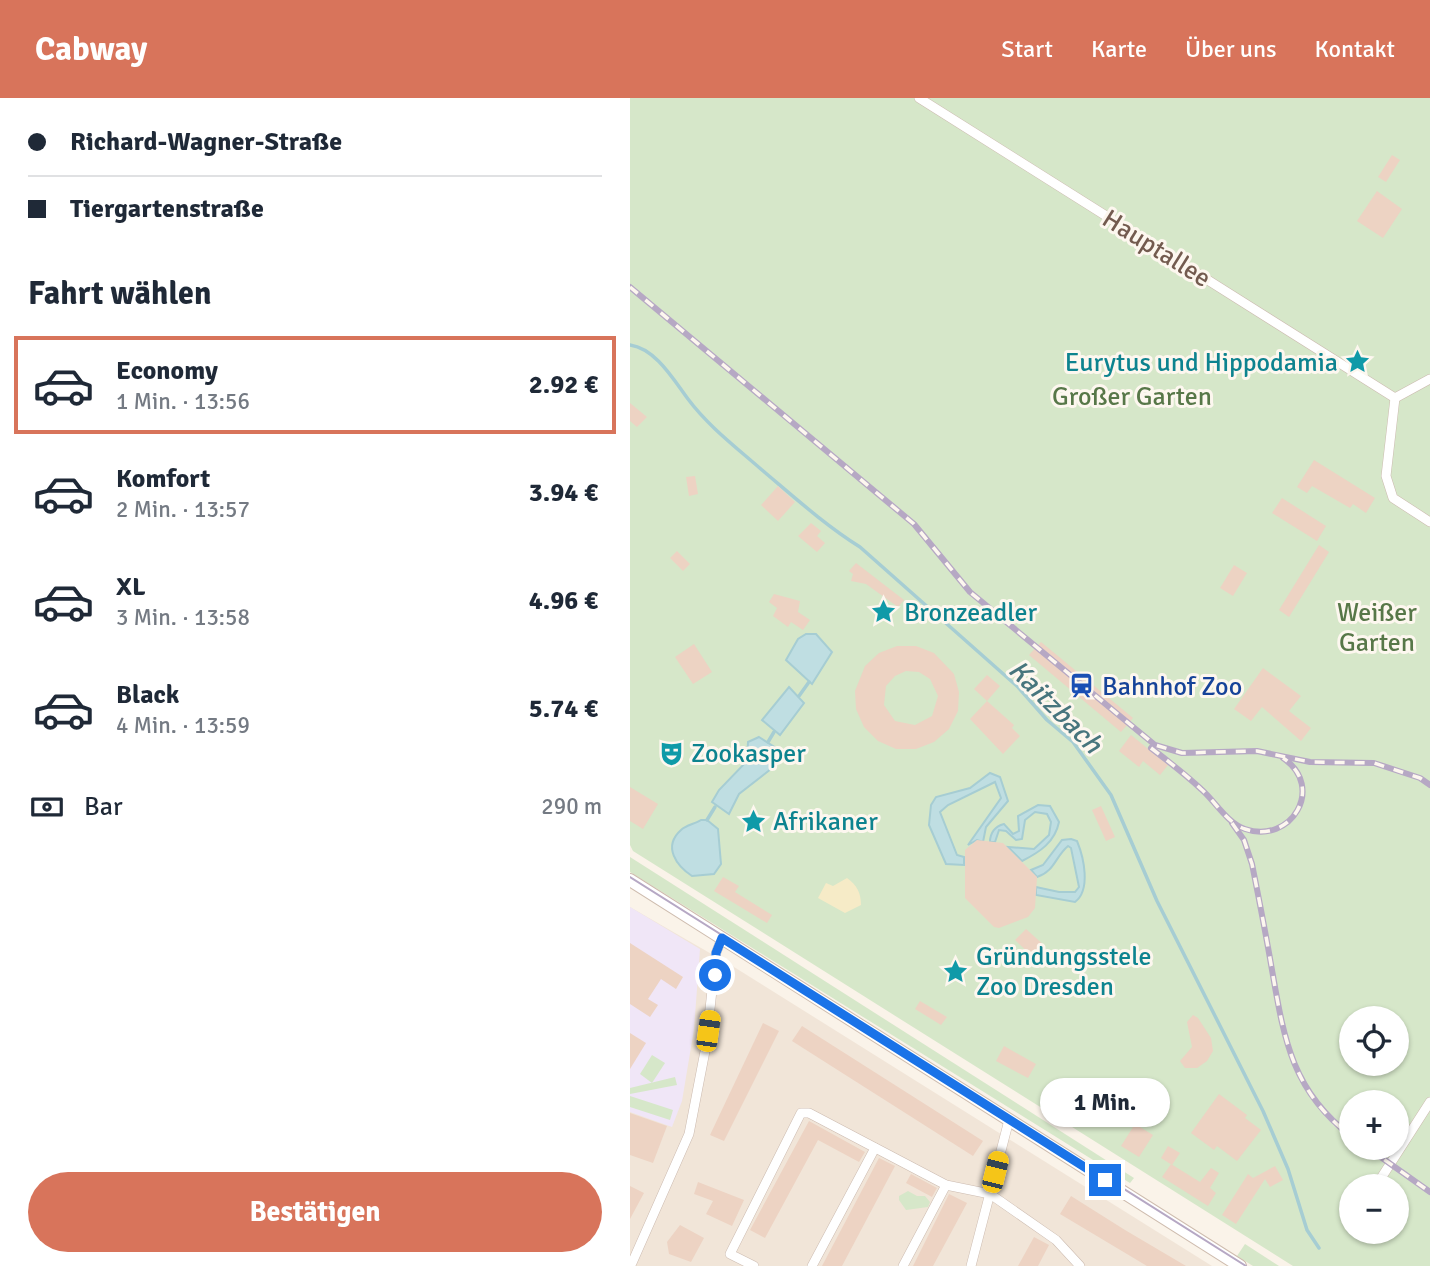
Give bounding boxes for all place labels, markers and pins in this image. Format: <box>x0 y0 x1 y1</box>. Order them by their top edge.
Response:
place label: Eurytus und Hippodamia <box>1065 347 1338 379</box>
place icon: Eurytus und Hippodamia <box>1344 348 1372 376</box>
place label: Bronzeadler <box>904 597 1038 629</box>
place icon: Bronzeadler <box>870 598 898 626</box>
place label: Bahnhof Zoo <box>1102 671 1242 703</box>
station icon: Bahnhof Zoo <box>1068 672 1096 700</box>
place label: Zookasper <box>691 738 806 770</box>
theatre icon: Zookasper <box>657 739 685 767</box>
place label: Afrikaner <box>773 806 878 838</box>
place icon: Afrikaner <box>739 807 767 835</box>
place label: Gründungsstele Zoo Dresden <box>976 941 1152 1003</box>
place icon: Gründungsstele Zoo Dresden <box>942 957 970 985</box>

